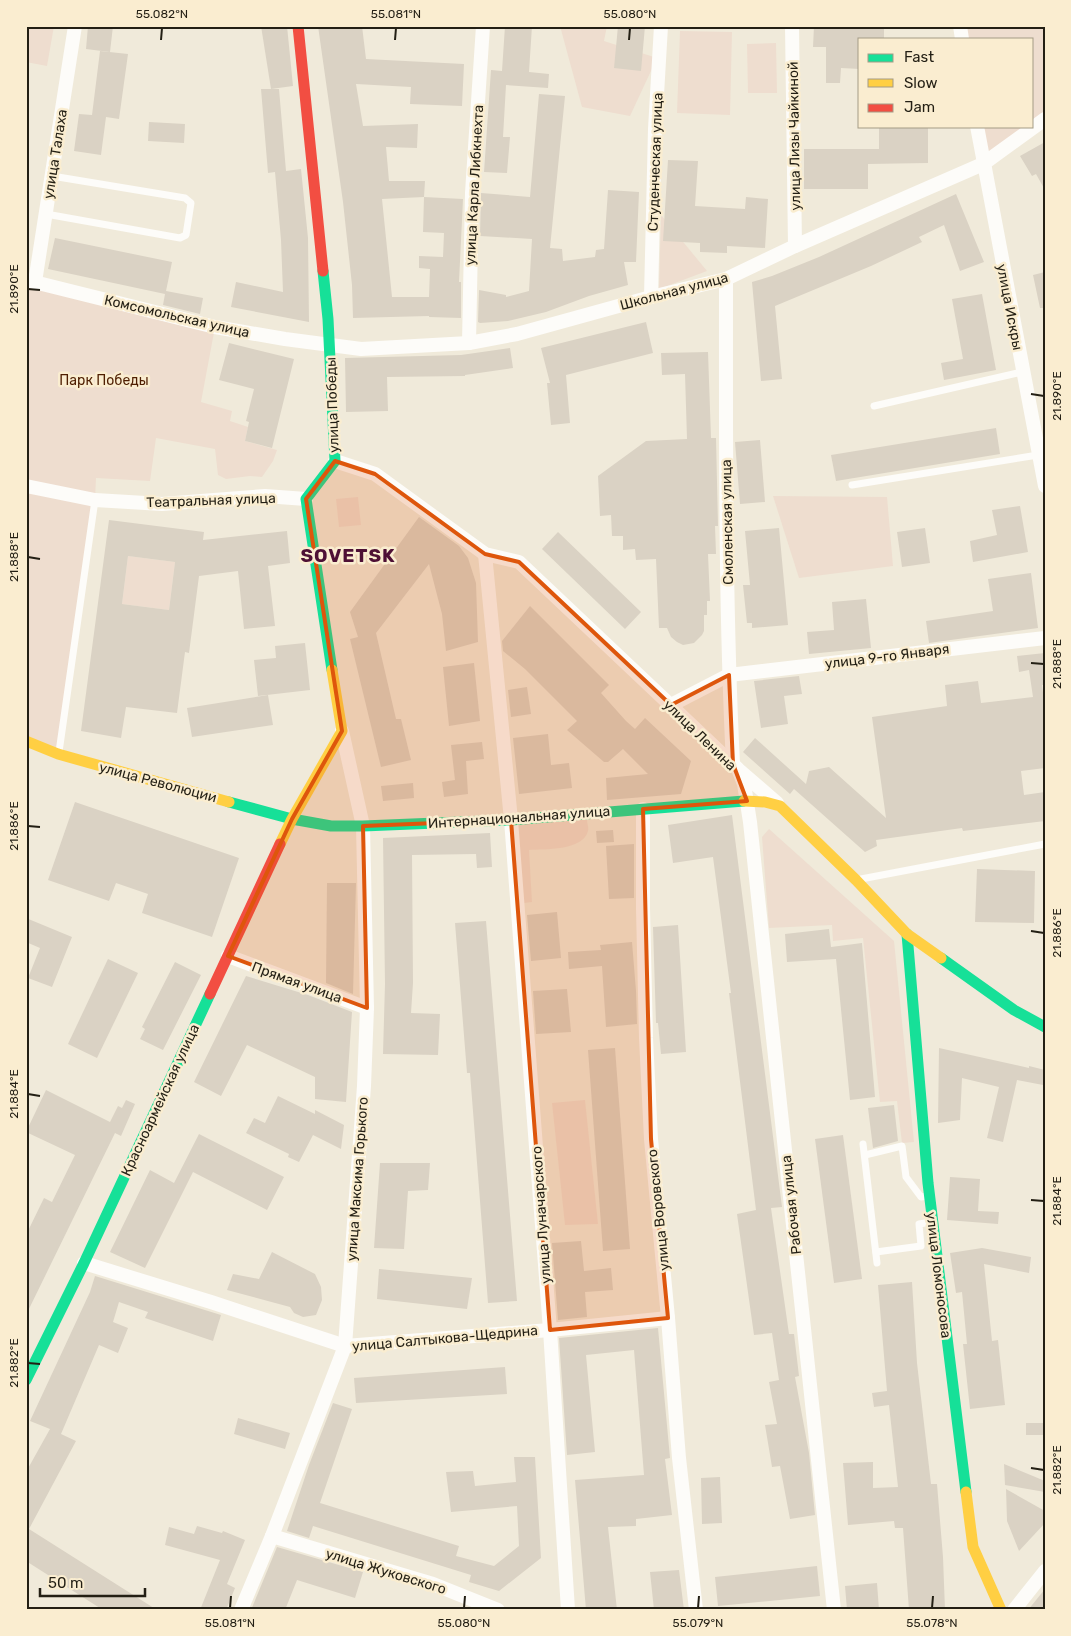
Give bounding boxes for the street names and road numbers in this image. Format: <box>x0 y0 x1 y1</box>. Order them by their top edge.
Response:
street label: улица Лизы Чайкиной <box>785 61 804 211</box>
street label: Студенческая улица <box>645 92 666 232</box>
street label: улица Карла Либкнехта <box>462 104 487 266</box>
street label: улица Талаха <box>40 108 71 200</box>
street label: улица Искры <box>993 262 1026 352</box>
street label: Школьная улица <box>618 269 730 314</box>
street label: Комсомольская улица <box>102 291 251 342</box>
street label: улица Победы <box>322 357 343 453</box>
street label: Смоленская улица <box>718 459 737 585</box>
street label: Театральная улица <box>146 490 276 511</box>
street label: улица 9-го Января <box>824 640 950 673</box>
street label: улица Ленина <box>660 696 740 774</box>
street label: улица Революции <box>97 759 219 806</box>
street label: Интернациональная улица <box>427 803 611 832</box>
street label: Прямая улица <box>249 958 344 1007</box>
street label: Красноармейская улица <box>118 1022 203 1179</box>
street label: улица Максима Горького <box>343 1096 372 1262</box>
street label: улица Луначарского <box>528 1145 555 1284</box>
street label: улица Воровского <box>644 1148 673 1272</box>
street label: Рабочая улица <box>778 1155 805 1255</box>
street label: улица Ломоносова <box>922 1211 955 1339</box>
street label: улица Салтыкова-Щедрина <box>351 1322 539 1355</box>
street label: улица Жуковского <box>324 1545 448 1598</box>

